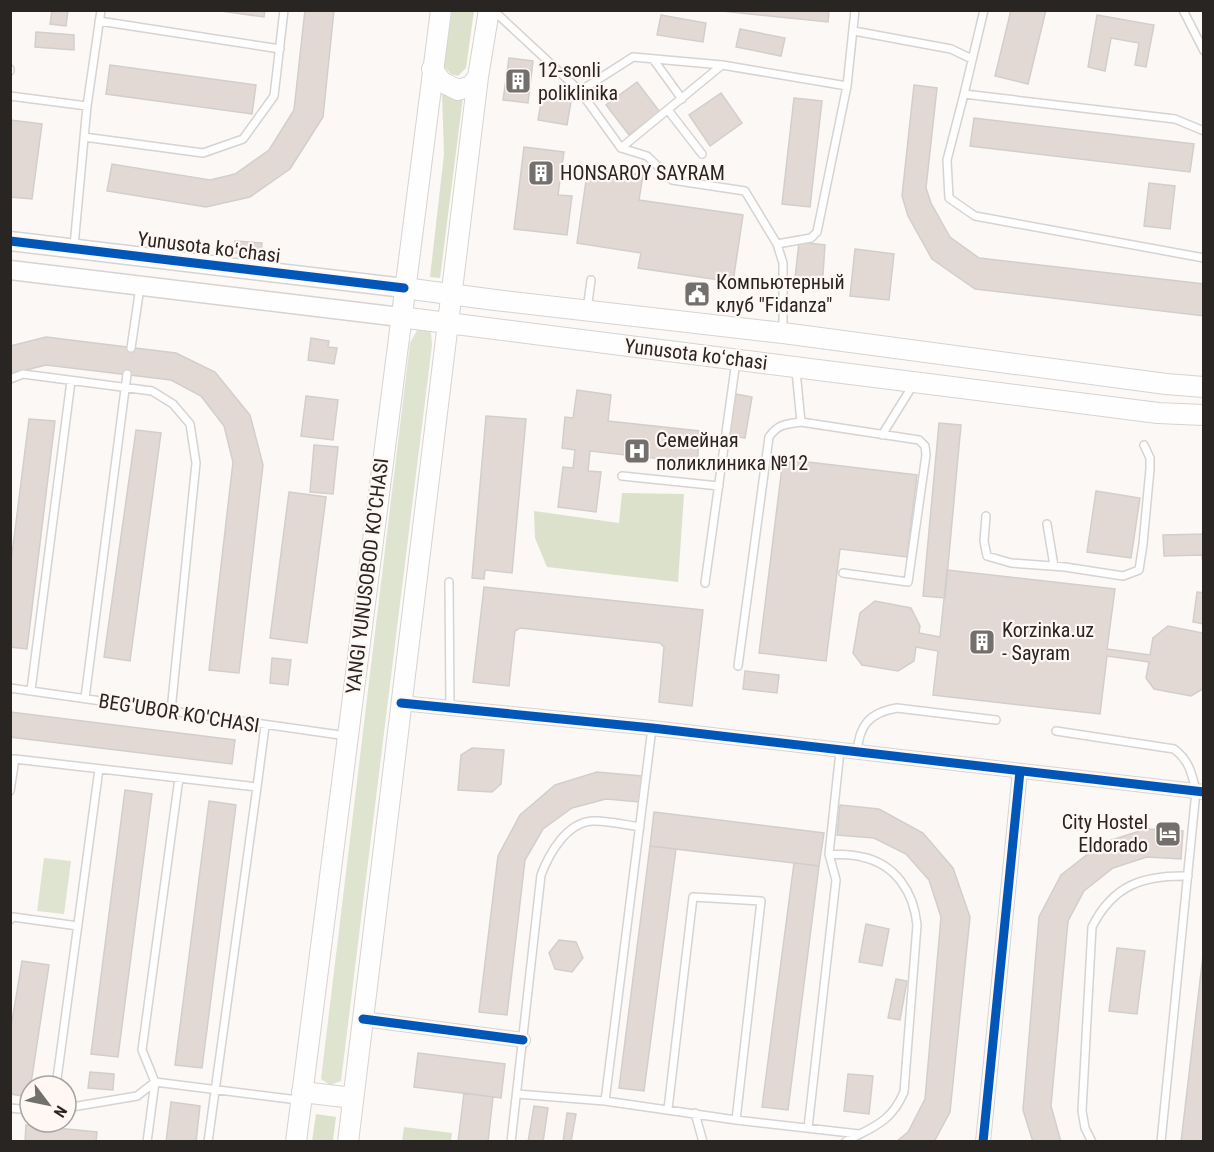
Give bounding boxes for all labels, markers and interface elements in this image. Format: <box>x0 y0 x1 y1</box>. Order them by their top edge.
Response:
place label: 12-sonli poliklinika <box>538 58 618 105</box>
building icon: 12-sonli poliklinika <box>503 66 533 96</box>
building icon: HONSAROY SAYRAM <box>526 158 556 188</box>
place label: HONSAROY SAYRAM <box>560 161 725 185</box>
street label: Yunusota koʻchasi <box>136 226 282 268</box>
place label: Компьютерный клуб "Fidanza" <box>716 270 845 317</box>
public building icon: Компьютерный клуб "Fidanza" <box>682 279 712 309</box>
street label: Yunusota koʻchasi <box>623 333 769 375</box>
place label: Семейная поликлиника №12 <box>656 428 808 475</box>
hospital icon: Семейная поликлиника №12 <box>622 436 652 466</box>
street label: YANGI YUNUSOBOD KO'CHASI <box>341 457 393 695</box>
place label: Korzinka.uz - Sayram <box>1002 618 1094 665</box>
building icon: Korzinka.uz - Sayram <box>967 627 997 657</box>
street label: BEG'UBOR KO'CHASI <box>97 688 261 738</box>
place label: City Hostel Eldorado <box>1062 810 1148 857</box>
hotel icon: City Hostel Eldorado <box>1153 819 1183 849</box>
north arrow <box>18 1074 78 1134</box>
text: N <box>50 1102 71 1121</box>

